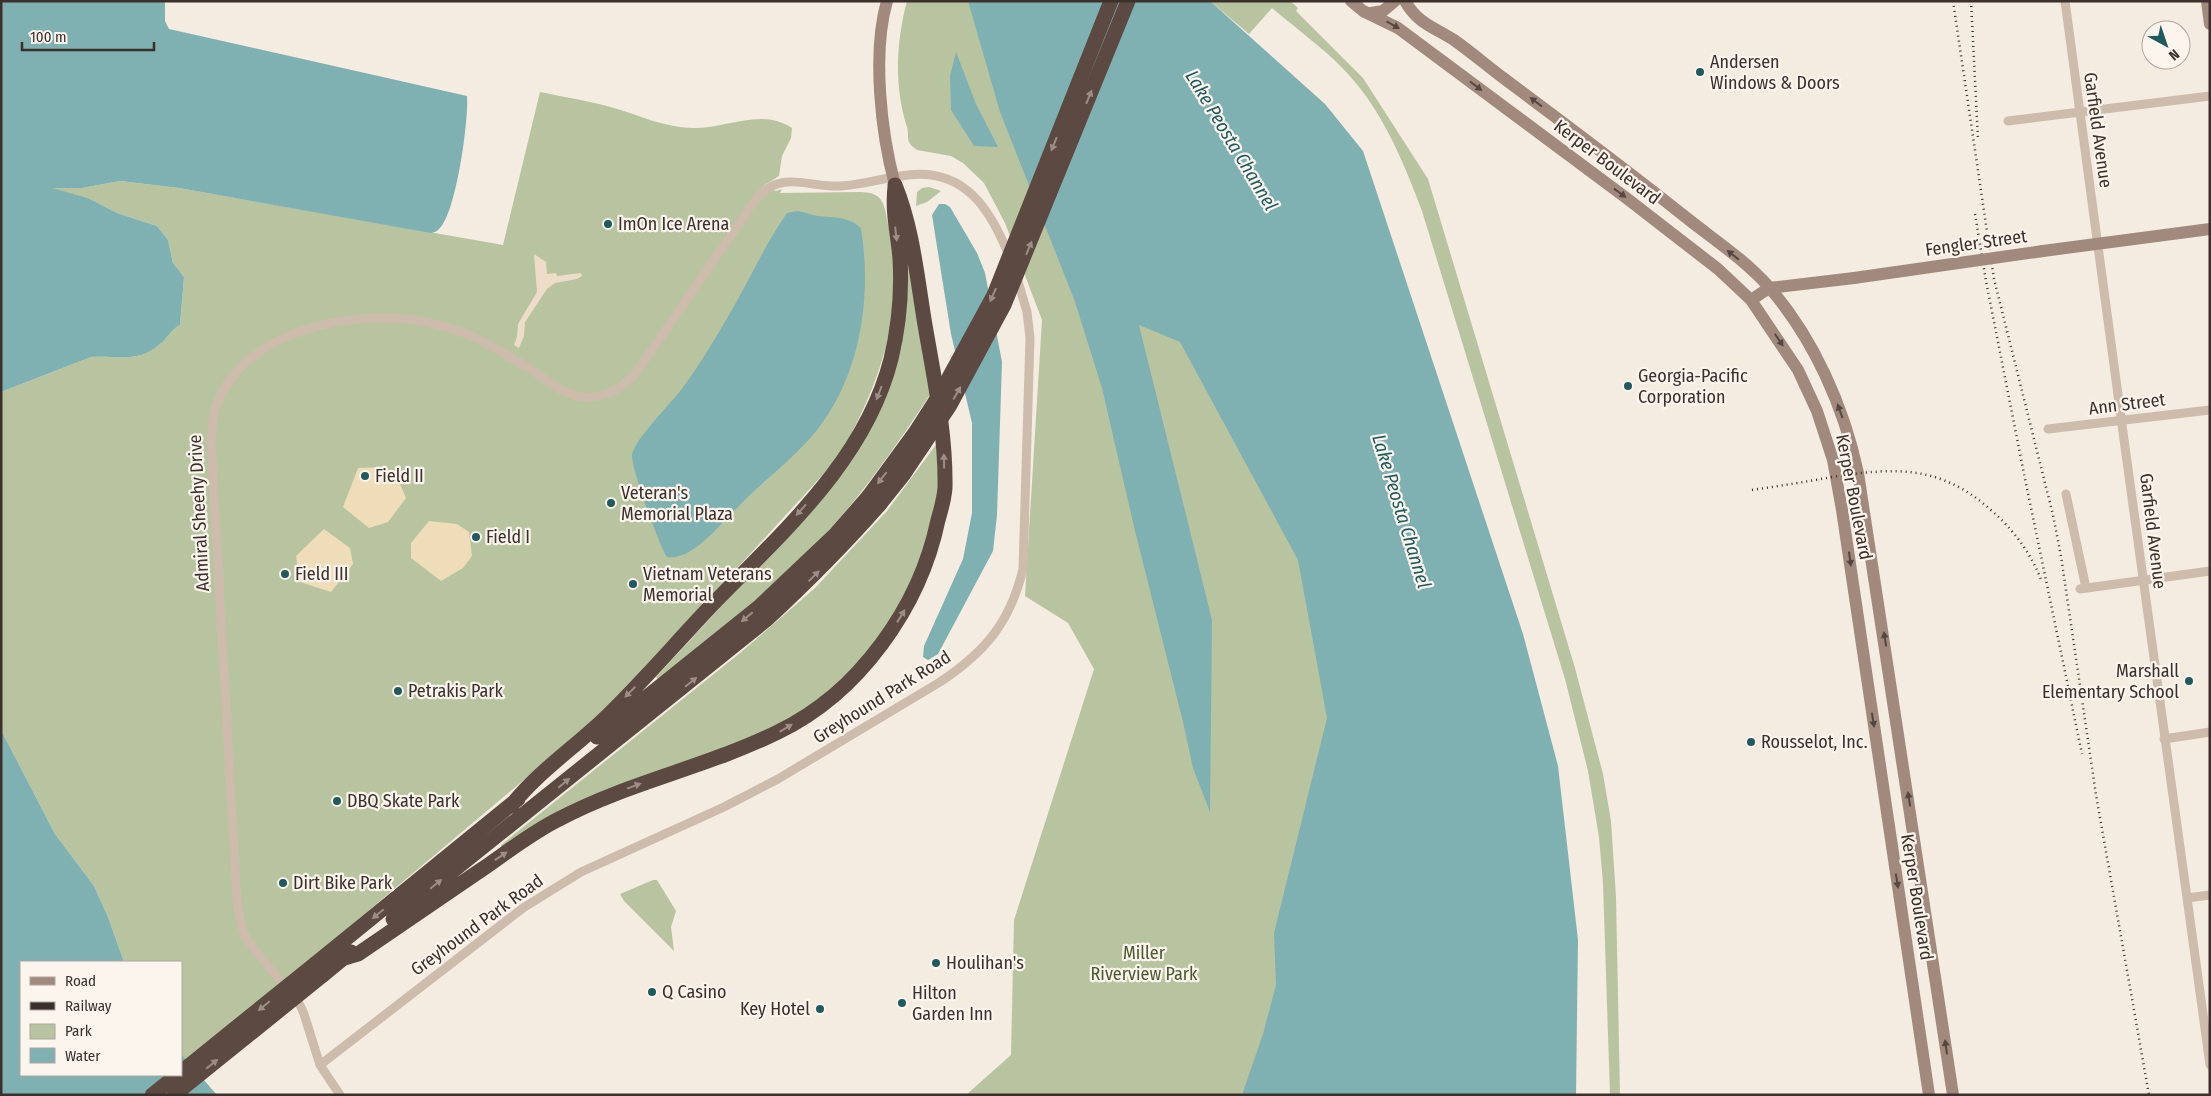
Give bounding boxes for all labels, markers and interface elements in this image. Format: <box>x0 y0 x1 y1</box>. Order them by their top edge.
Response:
scale bar <box>22 20 155 52</box>
north arrow <box>2141 20 2191 70</box>
one-way arrow <box>1385 21 1400 29</box>
text: 100 m <box>30 28 67 46</box>
text: N <box>2165 45 2183 64</box>
place label: Andersen Windows & Doors <box>1710 51 1840 94</box>
water label: Lake Peosta Channel <box>1181 66 1283 215</box>
marker: Andersen Windows & Doors <box>1694 66 1706 78</box>
street label: Garfield Avenue <box>2079 71 2117 189</box>
one-way arrow <box>1469 81 1483 91</box>
one-way arrow <box>1086 90 1094 104</box>
one-way arrow <box>1530 96 1543 107</box>
street label: Kerper Boulevard <box>1549 115 1665 209</box>
one-way arrow <box>1050 137 1058 152</box>
one-way arrow <box>1613 188 1626 199</box>
place label: ImOn Ice Arena <box>618 213 729 235</box>
marker: ImOn Ice Arena <box>602 218 614 230</box>
street label: Fengler Street <box>1924 225 2028 261</box>
one-way arrow <box>893 226 901 242</box>
one-way arrow <box>1025 241 1033 255</box>
one-way arrow <box>1727 249 1740 260</box>
one-way arrow <box>989 288 997 302</box>
one-way arrow <box>1774 333 1784 347</box>
place label: Georgia-Pacific Corporation <box>1638 365 1748 408</box>
marker: Georgia-Pacific Corporation <box>1622 380 1634 392</box>
one-way arrow <box>875 386 883 401</box>
one-way arrow <box>953 386 961 401</box>
street label: Ann Street <box>2087 388 2167 420</box>
one-way arrow <box>1836 403 1844 418</box>
water label: Lake Peosta Channel <box>1367 431 1436 591</box>
street label: Kerper Boulevard <box>1831 432 1877 562</box>
street label: Admiral Sheehy Drive <box>184 434 214 592</box>
one-way arrow <box>940 453 948 469</box>
place label: Field II <box>375 465 424 487</box>
marker: Field II <box>359 470 371 482</box>
one-way arrow <box>877 471 888 484</box>
street label: Garfield Avenue <box>2135 472 2171 590</box>
place label: Veteran's Memorial Plaza <box>621 482 733 525</box>
marker: Veteran's Memorial Plaza <box>605 497 617 509</box>
one-way arrow <box>795 504 807 516</box>
place label: Field I <box>486 526 530 548</box>
marker: Field I <box>470 531 482 543</box>
one-way arrow <box>1846 551 1854 567</box>
place label: Field III <box>295 563 348 585</box>
place label: Vietnam Veterans Memorial <box>643 563 772 606</box>
marker: Field III <box>279 568 291 580</box>
one-way arrow <box>808 570 820 582</box>
marker: Vietnam Veterans Memorial <box>627 578 639 590</box>
one-way arrow <box>896 609 906 622</box>
one-way arrow <box>741 611 754 622</box>
one-way arrow <box>1880 630 1888 646</box>
street label: Greyhound Park Road <box>809 646 955 748</box>
place label: Marshall Elementary School <box>2042 660 2179 703</box>
marker: Marshall Elementary School <box>2183 675 2195 687</box>
one-way arrow <box>684 676 697 687</box>
place label: Petrakis Park <box>408 680 504 702</box>
marker: Petrakis Park <box>392 685 404 697</box>
one-way arrow <box>624 686 636 698</box>
one-way arrow <box>1869 712 1877 728</box>
one-way arrow <box>779 723 792 732</box>
place label: Rousselot, Inc. <box>1761 731 1868 753</box>
marker: Rousselot, Inc. <box>1745 736 1757 748</box>
one-way arrow <box>557 778 570 788</box>
one-way arrow <box>627 781 642 789</box>
place label: DBQ Skate Park <box>347 790 460 812</box>
one-way arrow <box>1905 791 1913 807</box>
marker: DBQ Skate Park <box>331 795 343 807</box>
street label: Kerper Boulevard <box>1896 832 1938 962</box>
one-way arrow <box>495 851 508 861</box>
street label: Greyhound Park Road <box>407 870 547 980</box>
place label: Dirt Bike Park <box>293 872 393 894</box>
one-way arrow <box>1893 873 1901 889</box>
marker: Dirt Bike Park <box>277 877 289 889</box>
one-way arrow <box>430 879 443 890</box>
one-way arrow <box>371 908 384 919</box>
park label: Miller Riverview Park <box>1091 942 1198 985</box>
place label: Houlihan's <box>946 952 1024 974</box>
marker: Houlihan's <box>930 957 942 969</box>
legend <box>20 961 182 1076</box>
text: Road <box>65 972 96 990</box>
place label: Q Casino <box>662 981 726 1003</box>
place label: Hilton Garden Inn <box>912 982 993 1025</box>
marker: Q Casino <box>646 986 658 998</box>
text: Railway <box>65 997 112 1015</box>
marker: Hilton Garden Inn <box>896 997 908 1009</box>
place label: Key Hotel <box>740 998 810 1020</box>
one-way arrow <box>257 1000 270 1011</box>
marker: Key Hotel <box>814 1003 826 1015</box>
text: Park <box>65 1022 92 1040</box>
one-way arrow <box>1942 1038 1950 1054</box>
text: Water <box>65 1047 101 1065</box>
one-way arrow <box>206 1059 219 1070</box>

